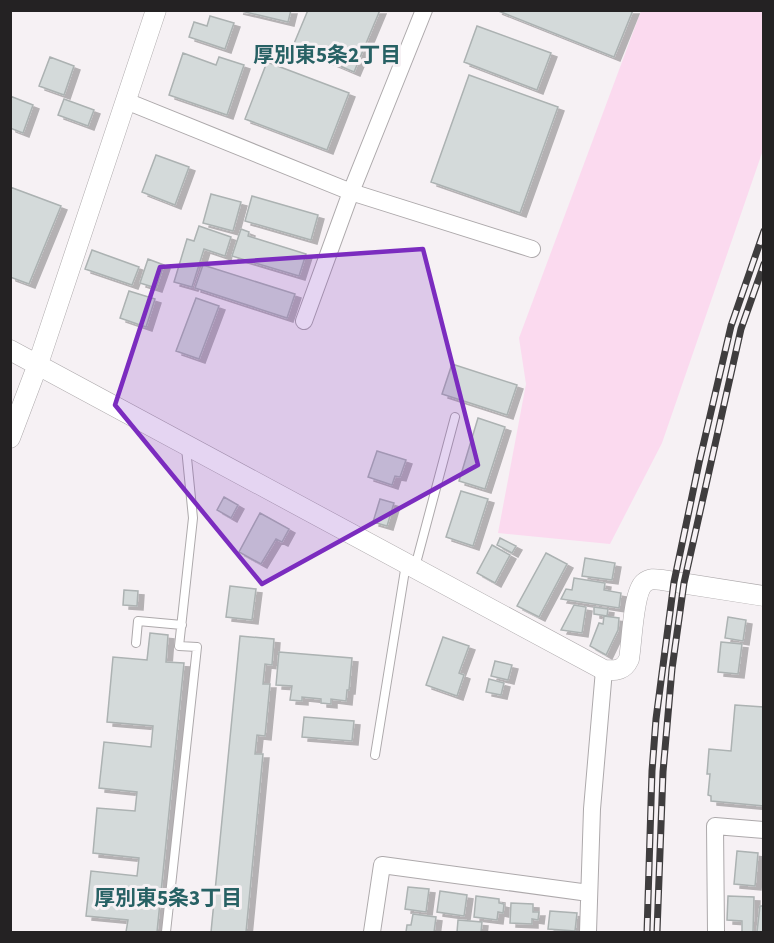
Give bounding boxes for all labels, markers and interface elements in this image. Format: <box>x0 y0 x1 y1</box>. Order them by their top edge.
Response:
district label: 厚別東5条2丁目 <box>253 40 401 70</box>
district label: 厚別東5条3丁目 <box>94 883 242 913</box>

